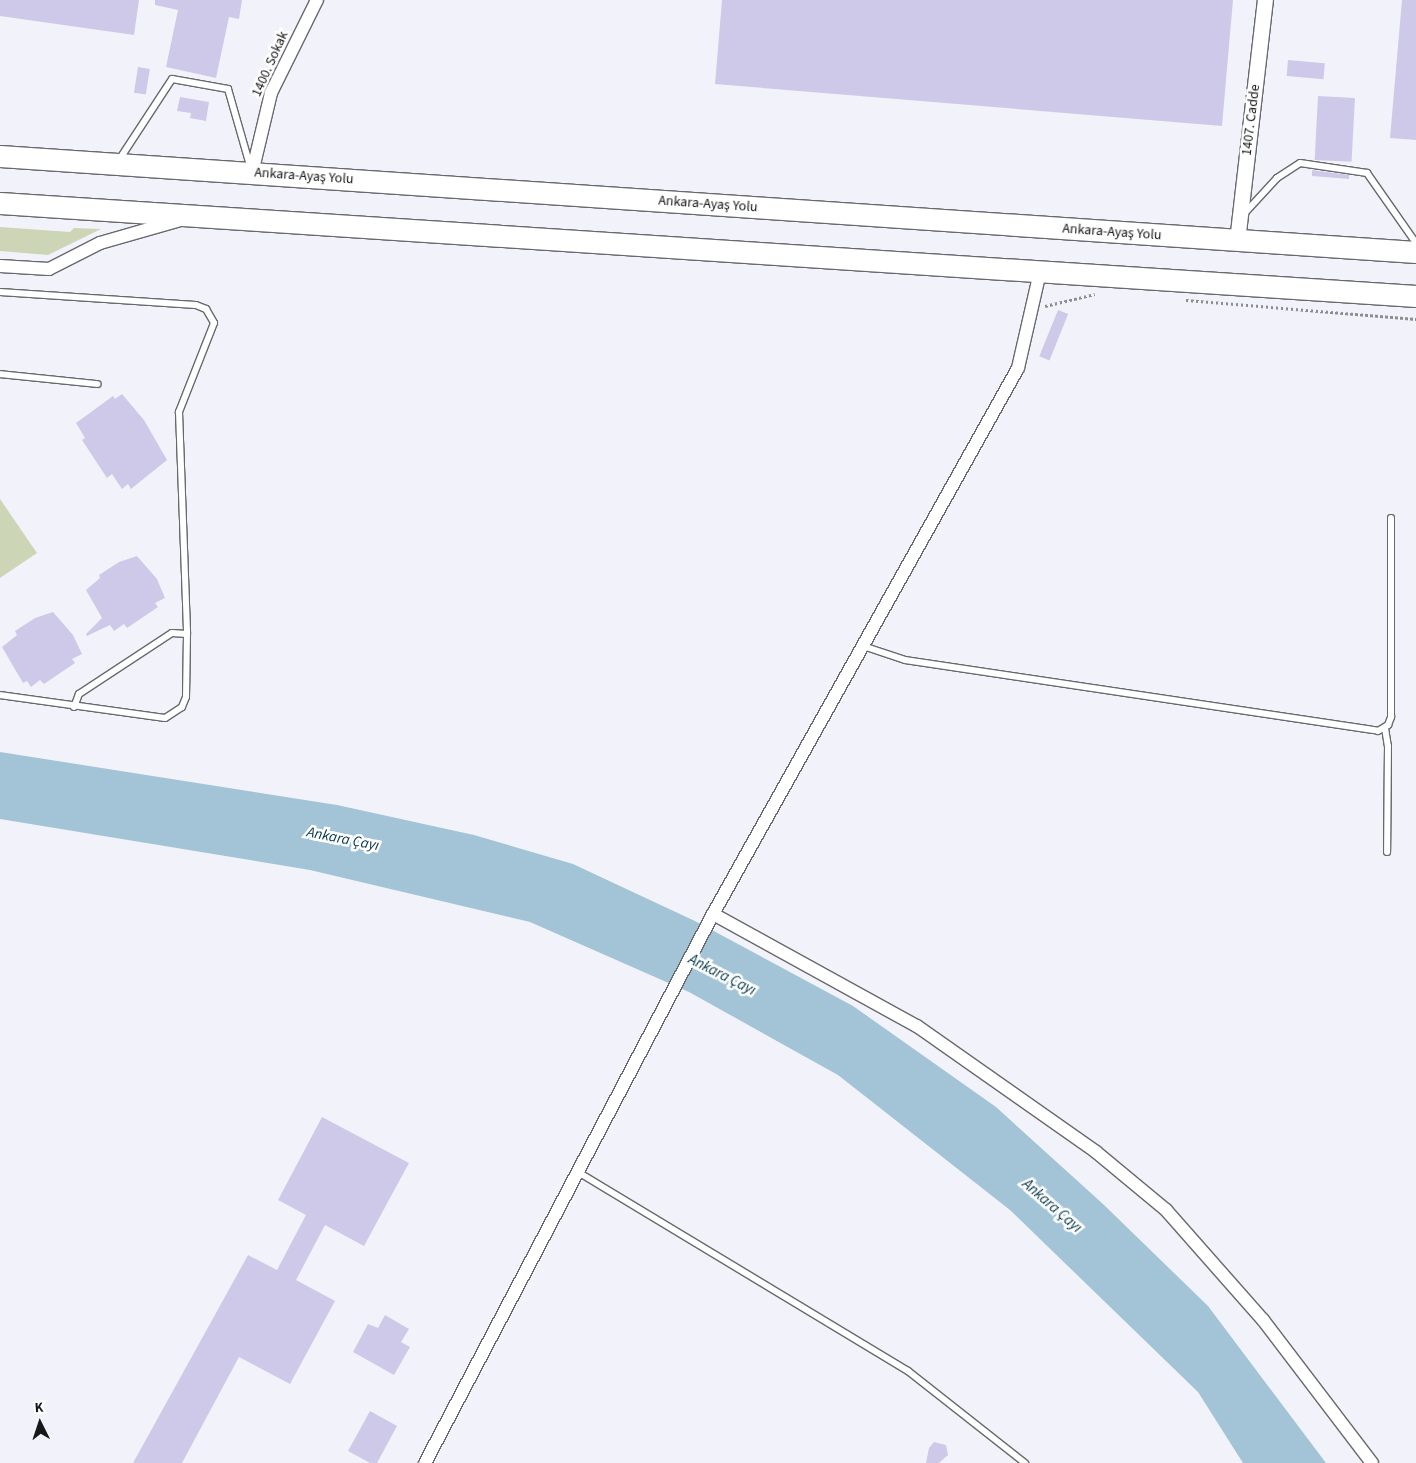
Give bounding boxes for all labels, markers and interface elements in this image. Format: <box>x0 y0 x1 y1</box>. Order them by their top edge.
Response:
street label: 1400. Sokak <box>248 29 292 99</box>
street label: 1407. Cadde <box>1238 83 1264 157</box>
street label: Ankara-Ayaş Yolu <box>254 164 354 188</box>
street label: Ankara-Ayaş Yolu <box>658 192 758 216</box>
street label: Ankara-Ayaş Yolu <box>1062 220 1162 244</box>
water label: Ankara Çayı <box>305 823 381 855</box>
water label: Ankara Çayı <box>685 950 759 1000</box>
water label: Ankara Çayı <box>1019 1175 1085 1237</box>
north arrow <box>15 1398 65 1448</box>
text: K <box>34 1398 44 1418</box>

